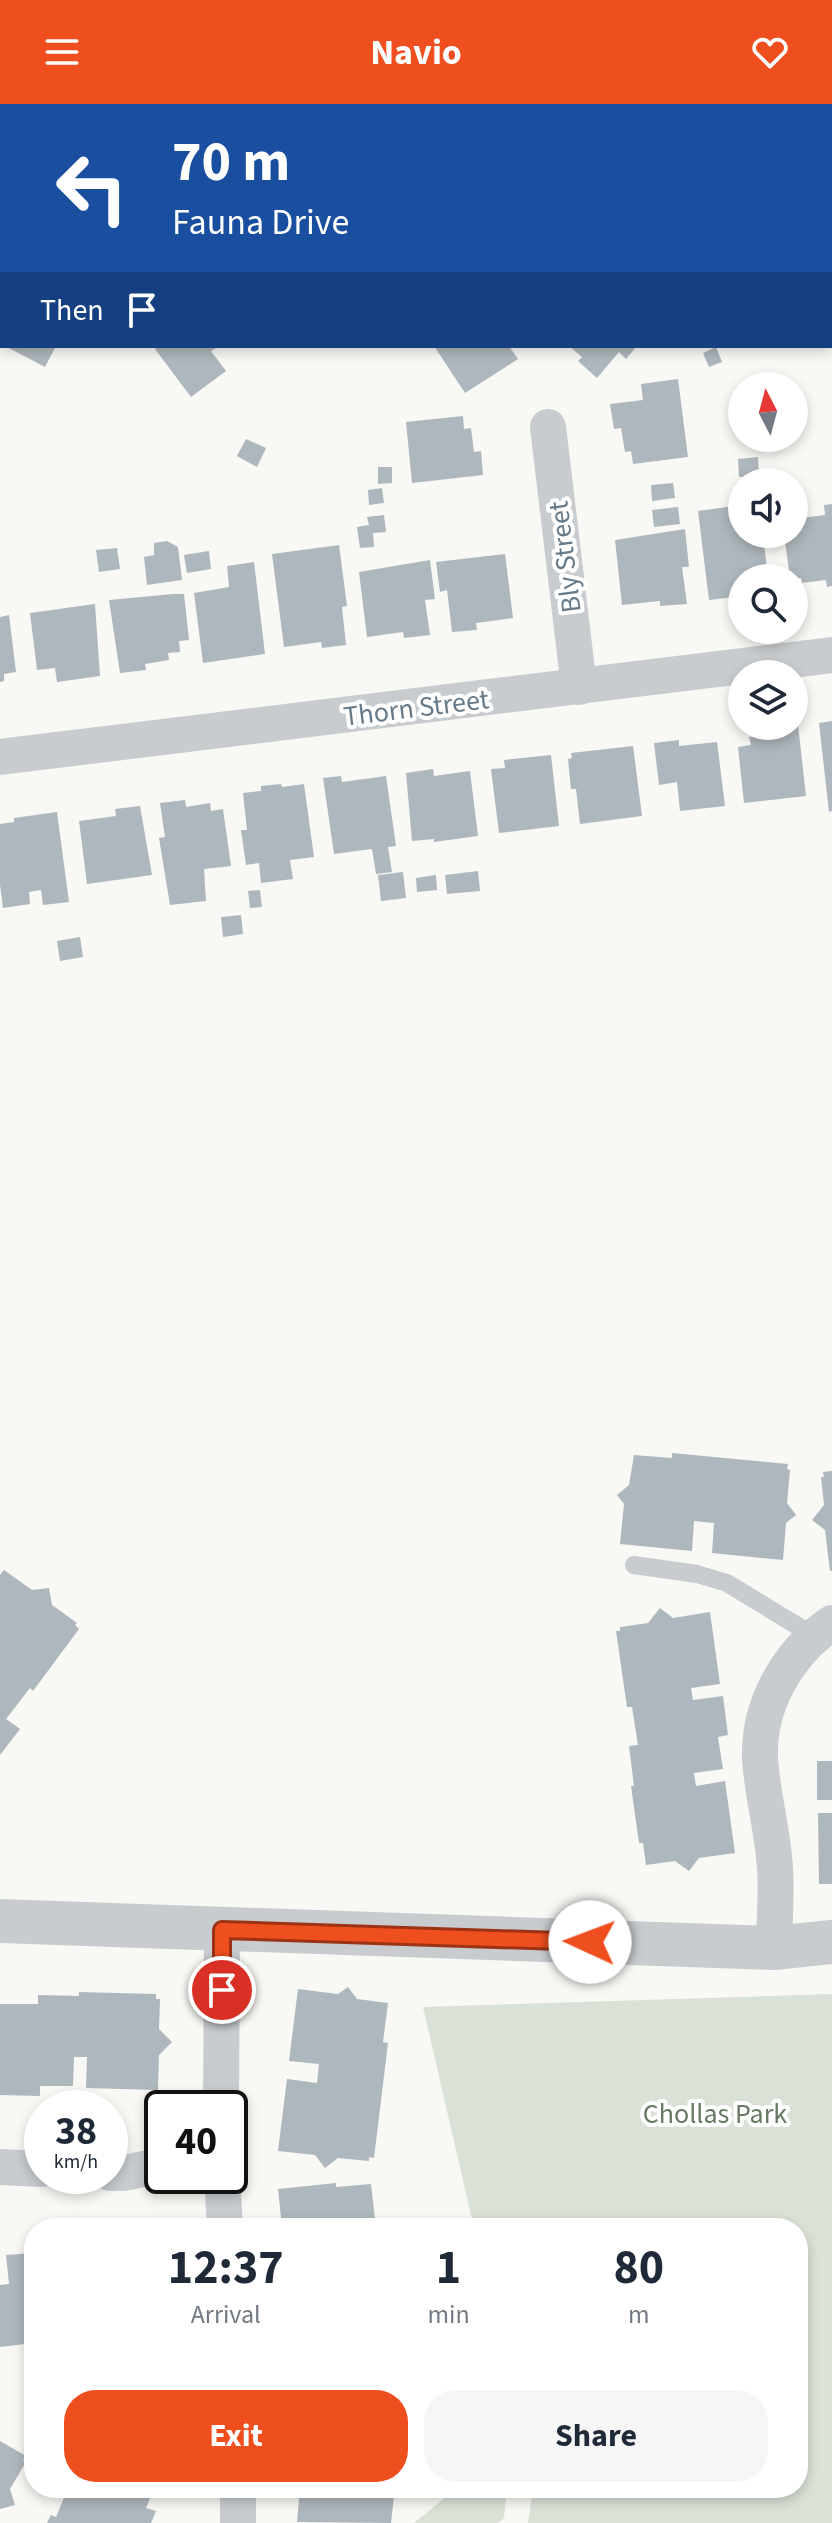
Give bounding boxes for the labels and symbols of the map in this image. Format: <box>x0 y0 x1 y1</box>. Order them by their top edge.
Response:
north arrow <box>728 372 808 452</box>
street label: Bly Street <box>538 498 592 615</box>
street label: Thorn Street <box>341 679 492 737</box>
position arrow <box>548 1900 632 1984</box>
pin <box>188 1956 256 2024</box>
speed limit sign: 40 <box>144 2090 248 2194</box>
park label: Chollas Park <box>643 2094 787 2134</box>

